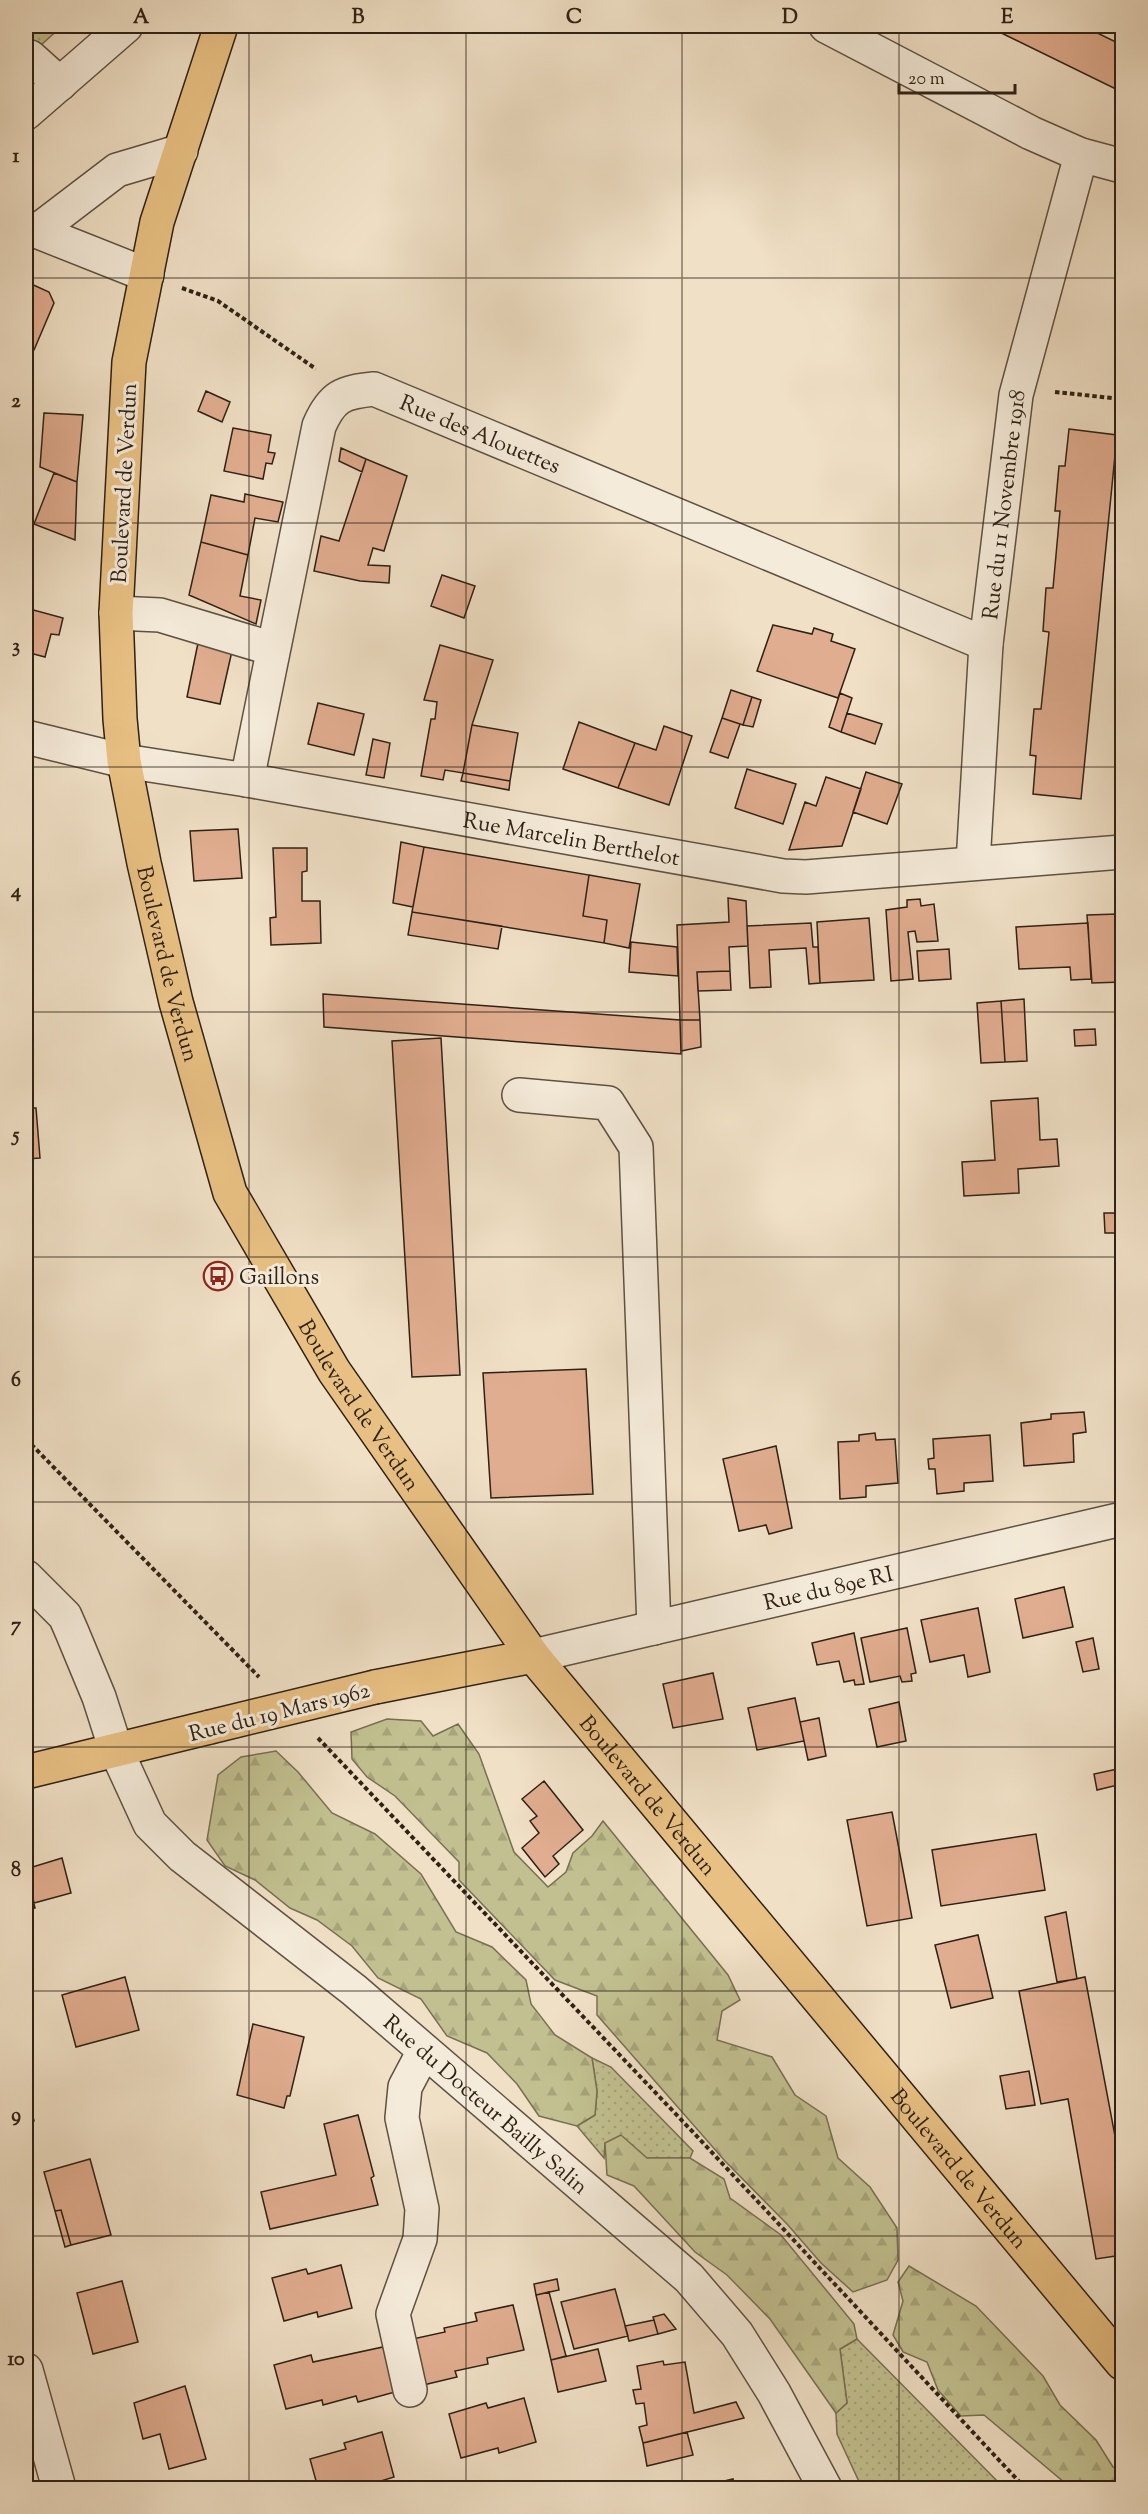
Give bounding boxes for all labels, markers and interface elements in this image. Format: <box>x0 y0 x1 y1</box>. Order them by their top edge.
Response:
text: A <box>133 4 150 33</box>
text: B <box>352 4 365 33</box>
text: C <box>566 4 582 33</box>
text: D <box>782 4 798 33</box>
text: E <box>1001 4 1014 33</box>
scale bar <box>899 57 1014 95</box>
text: 20 m <box>908 67 945 93</box>
text: 1 <box>13 143 20 172</box>
street label: Boulevard de Verdun <box>105 382 147 584</box>
street label: Rue du 11 Novembre 1918 <box>976 386 1036 622</box>
text: 2 <box>11 388 21 417</box>
street label: Rue des Alouettes <box>394 388 565 484</box>
text: 3 <box>12 633 20 662</box>
street label: Rue Marcelin Berthelot <box>460 806 682 876</box>
street label: Boulevard de Verdun <box>126 863 205 1066</box>
text: 4 <box>10 878 21 907</box>
text: 5 <box>11 1122 20 1151</box>
bus stop icon: Gaillons <box>202 1260 234 1292</box>
place label: Gaillons <box>239 1263 319 1295</box>
street label: Boulevard de Verdun <box>288 1314 426 1499</box>
text: 6 <box>11 1367 21 1396</box>
street label: Rue du 89e RI <box>761 1560 897 1621</box>
text: 7 <box>11 1612 22 1641</box>
street label: Rue du 19 Mars 1962 <box>186 1676 374 1752</box>
street label: Boulevard de Verdun <box>570 1709 723 1884</box>
text: 8 <box>11 1857 21 1886</box>
street label: Rue du Docteur Bailly Salin <box>375 2009 594 2204</box>
street label: Boulevard de Verdun <box>881 2083 1034 2257</box>
text: 9 <box>11 2102 21 2131</box>
text: 10 <box>7 2346 25 2375</box>

